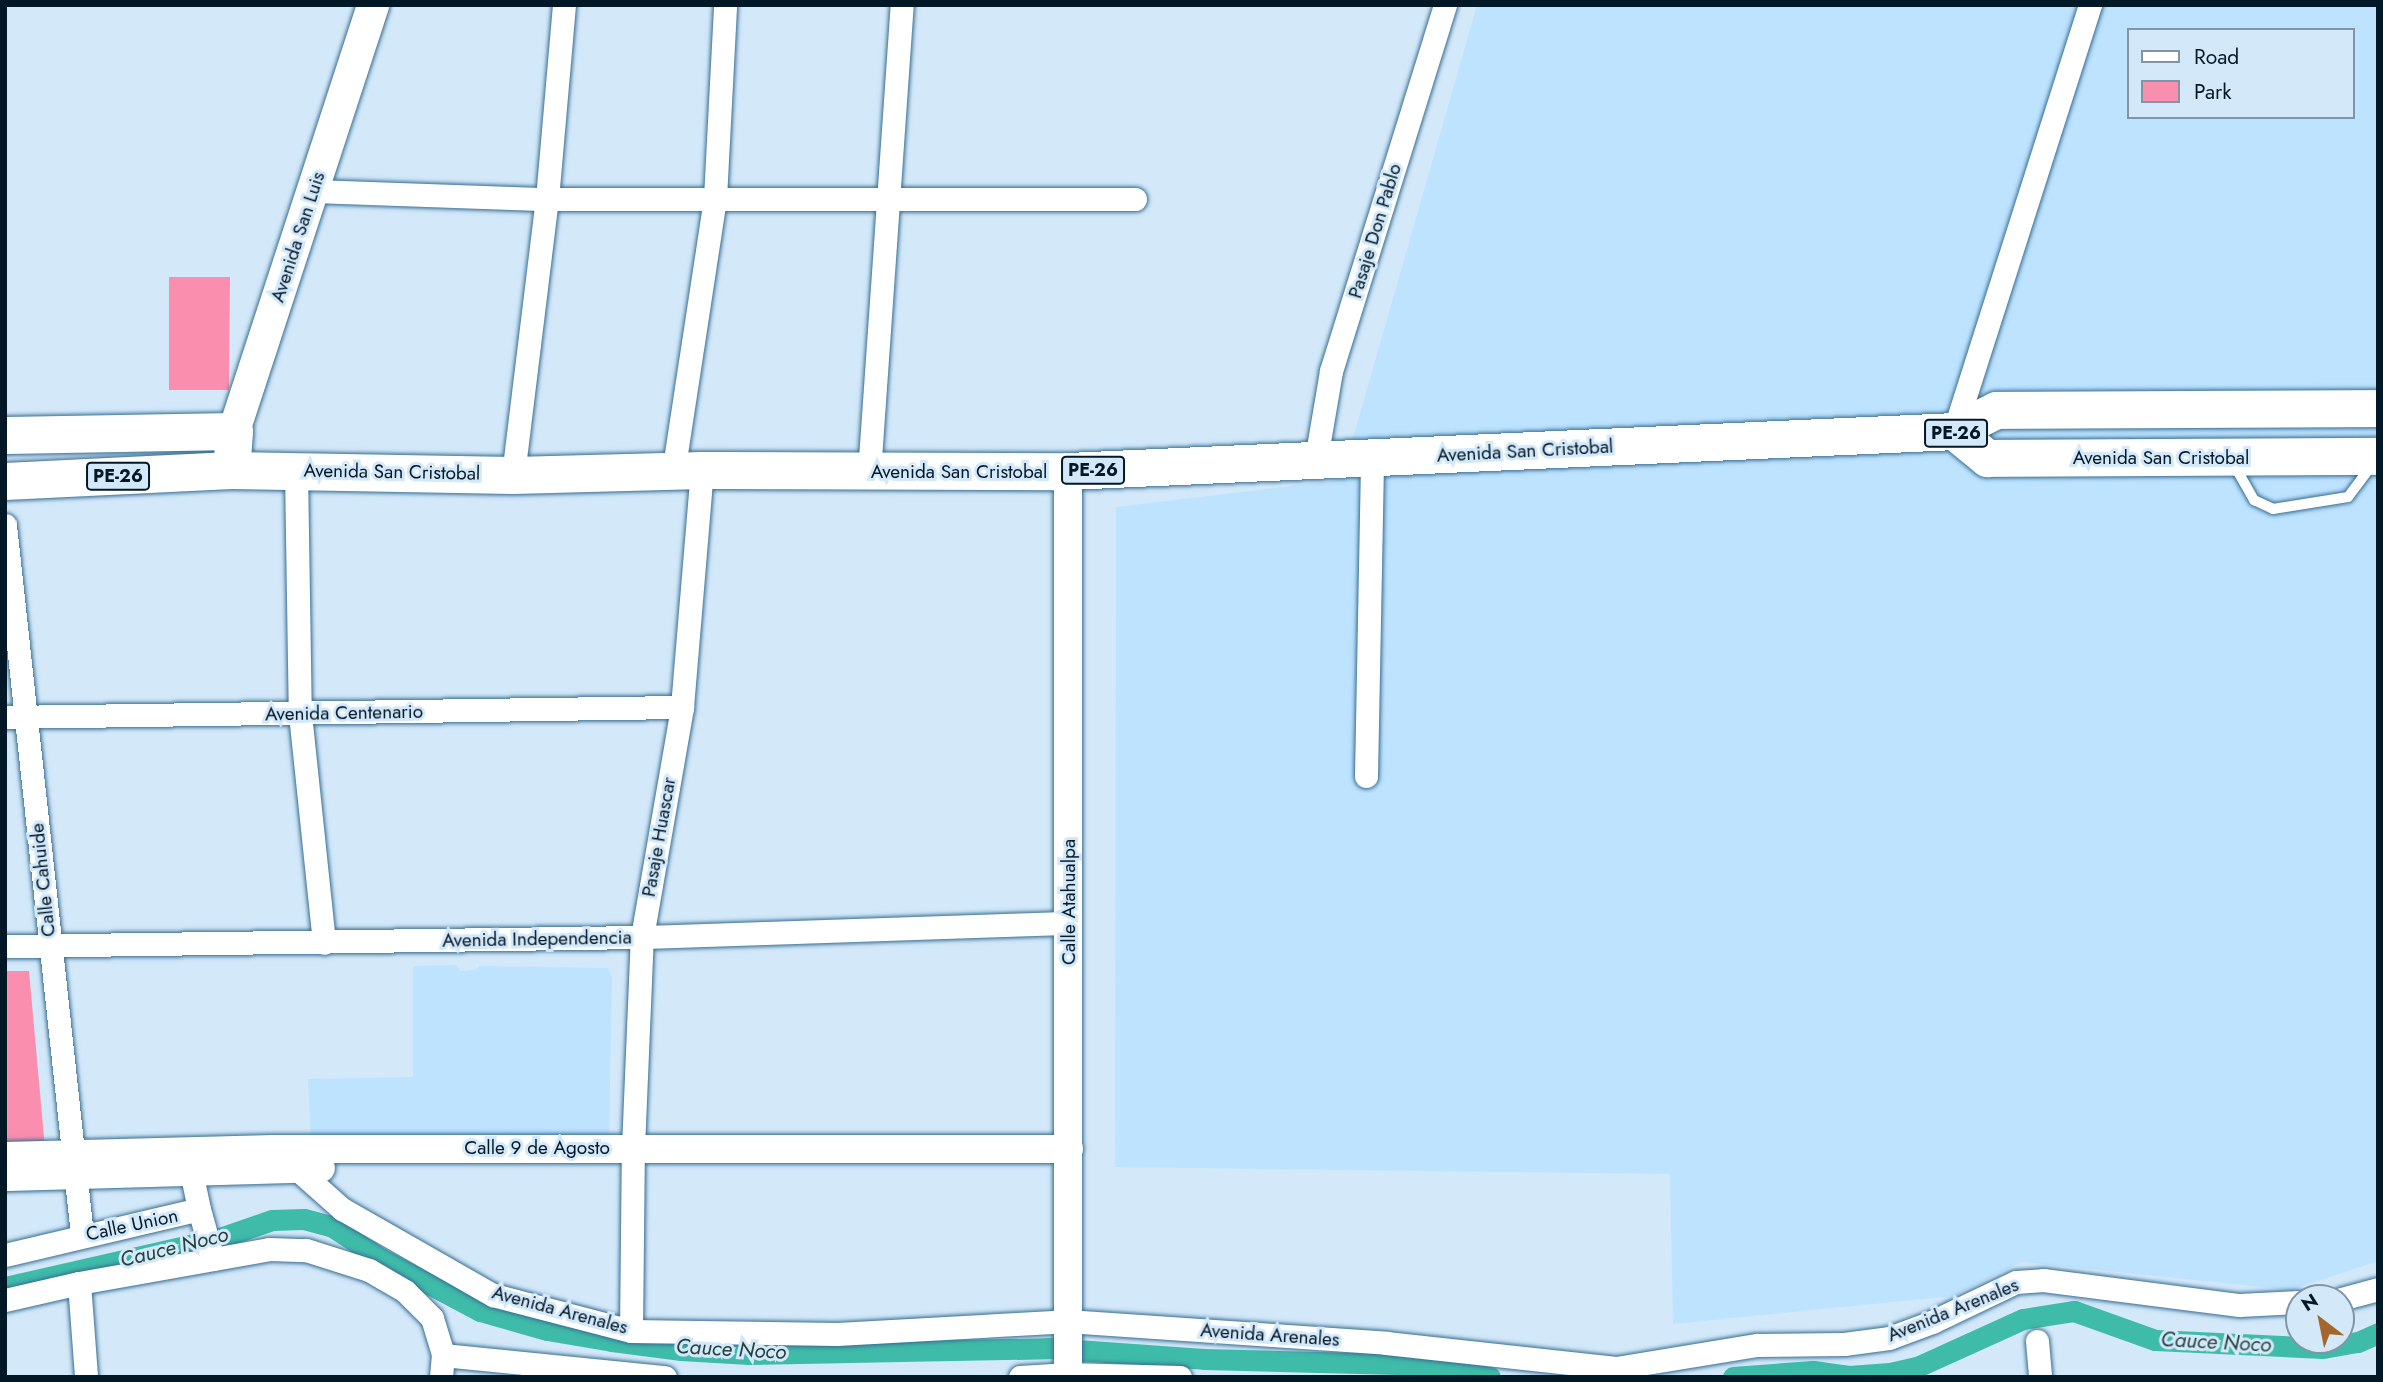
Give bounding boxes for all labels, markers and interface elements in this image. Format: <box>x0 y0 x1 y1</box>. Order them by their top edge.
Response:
legend <box>2128 28 2355 119</box>
text: Road <box>2194 42 2239 72</box>
text: Park <box>2194 77 2231 107</box>
street label: Pasaje Don Pablo <box>1344 161 1406 301</box>
street label: Avenida San Luis <box>266 169 330 305</box>
road number: PE-26 <box>1923 418 1989 447</box>
street label: Avenida San Cristobal <box>1436 435 1614 467</box>
street label: Avenida San Cristobal <box>2073 447 2249 469</box>
road number: PE-26 <box>1060 456 1126 484</box>
street label: Avenida San Cristobal <box>303 459 481 485</box>
street label: Avenida San Cristobal <box>871 461 1047 483</box>
road number: PE-26 <box>85 462 151 490</box>
street label: Avenida Centenario <box>265 700 423 726</box>
street label: Pasaje Huascar <box>637 775 681 899</box>
street label: Calle Cahuide <box>26 822 60 938</box>
street label: Calle Atahualpa <box>1058 839 1080 965</box>
street label: Avenida Independencia <box>442 926 632 952</box>
street label: Calle 9 de Agosto <box>464 1137 610 1159</box>
street label: Calle Union <box>84 1204 180 1246</box>
water label: Cauce Noco <box>117 1221 231 1273</box>
street label: Avenida Arenales <box>1884 1273 2022 1347</box>
street label: Avenida Arenales <box>490 1281 630 1339</box>
north arrow <box>2285 1284 2355 1354</box>
text: N <box>2296 1287 2323 1318</box>
street label: Avenida Arenales <box>1200 1319 1340 1351</box>
water label: Cauce Noco <box>2160 1327 2272 1357</box>
water label: Cauce Noco <box>675 1334 787 1364</box>

